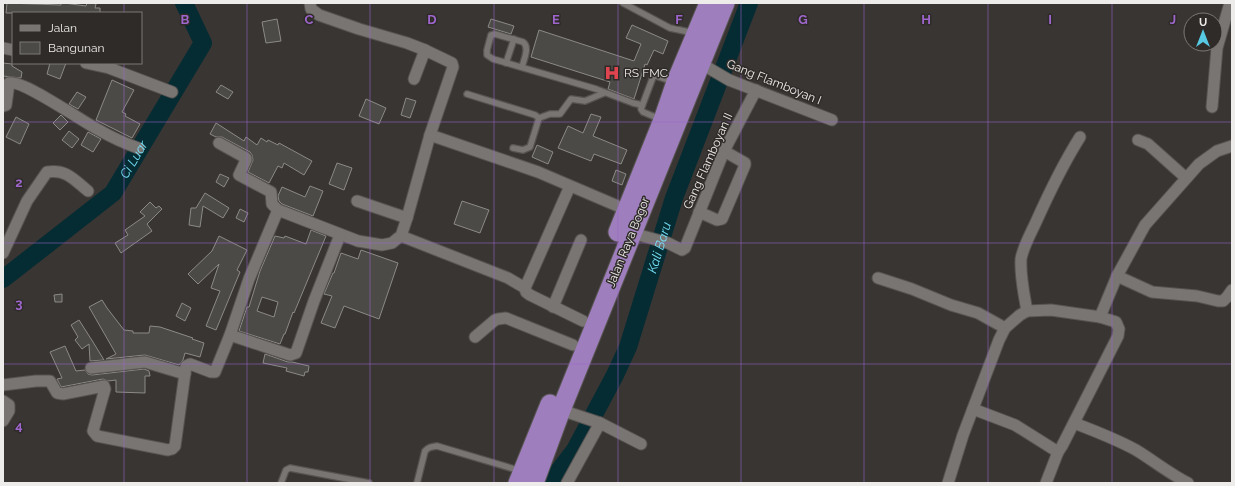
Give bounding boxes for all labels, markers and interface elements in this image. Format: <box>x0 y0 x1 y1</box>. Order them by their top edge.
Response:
legend <box>12 12 142 64</box>
text: B <box>181 12 190 27</box>
text: C <box>305 12 314 27</box>
text: D <box>427 12 437 27</box>
text: E <box>552 12 560 27</box>
text: F <box>675 12 683 27</box>
text: G <box>798 12 808 27</box>
text: H <box>921 12 931 27</box>
text: I <box>1048 12 1052 27</box>
text: J <box>1170 12 1176 27</box>
north arrow <box>1183 12 1223 52</box>
text: U <box>1199 16 1207 29</box>
text: Jalan <box>48 21 77 35</box>
text: Bangunan <box>48 41 105 55</box>
street label: Gang Flamboyan I <box>725 57 823 107</box>
hospital icon: RS FMC <box>603 64 621 82</box>
place label: RS FMC <box>624 66 668 80</box>
street label: Gang Flamboyan II <box>681 111 735 211</box>
water label: Ci Luar <box>116 137 151 181</box>
text: 2 <box>15 175 23 190</box>
street label: Jalan Raya Bogor <box>604 194 653 289</box>
water label: Kali Baru <box>644 220 674 275</box>
text: 3 <box>15 296 23 311</box>
text: 4 <box>15 418 23 433</box>

